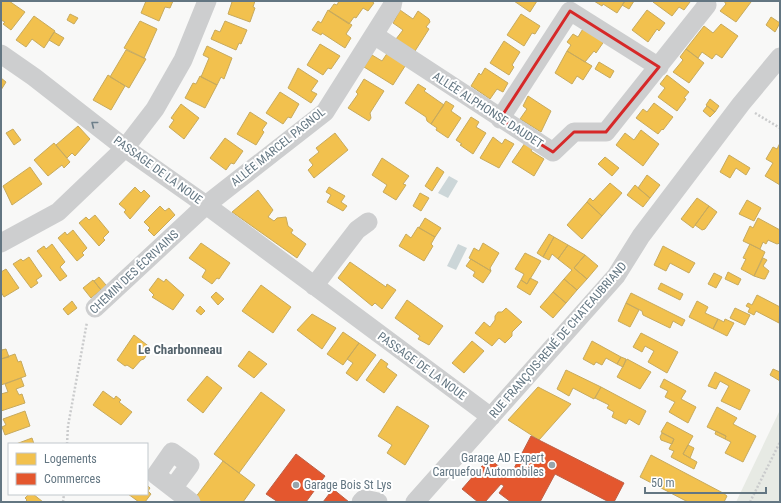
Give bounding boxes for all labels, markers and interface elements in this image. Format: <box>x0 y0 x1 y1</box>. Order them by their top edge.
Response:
street label: ALLÉE ALPHONSE DAUDET <box>430 68 546 151</box>
street label: ALLÉE MARCEL PAGNOL <box>228 104 328 189</box>
one-way arrow <box>92 121 99 128</box>
street label: PASSAGE DE LA NOUE <box>111 133 205 207</box>
street label: CHEMIN DES ÉCRIVAINS <box>86 227 181 317</box>
street label: RUE FRANÇOIS-RENÉ DE CHATEAUBRIAND <box>486 258 630 421</box>
street label: PASSAGE DE LA NOUE <box>375 329 469 403</box>
district label: Le Charbonneau <box>138 342 222 357</box>
legend <box>8 443 148 495</box>
place label: Garage AD Expert Carquefou Automobiles <box>432 451 544 479</box>
text: Logements <box>44 452 97 466</box>
marker: Garage AD Expert Carquefou Automobiles <box>547 460 557 470</box>
scale bar <box>645 469 766 495</box>
text: Commerces <box>44 472 101 486</box>
text: 50 m <box>651 476 675 490</box>
place label: Garage Bois St Lys <box>304 478 392 492</box>
marker: Garage Bois St Lys <box>291 480 301 490</box>

